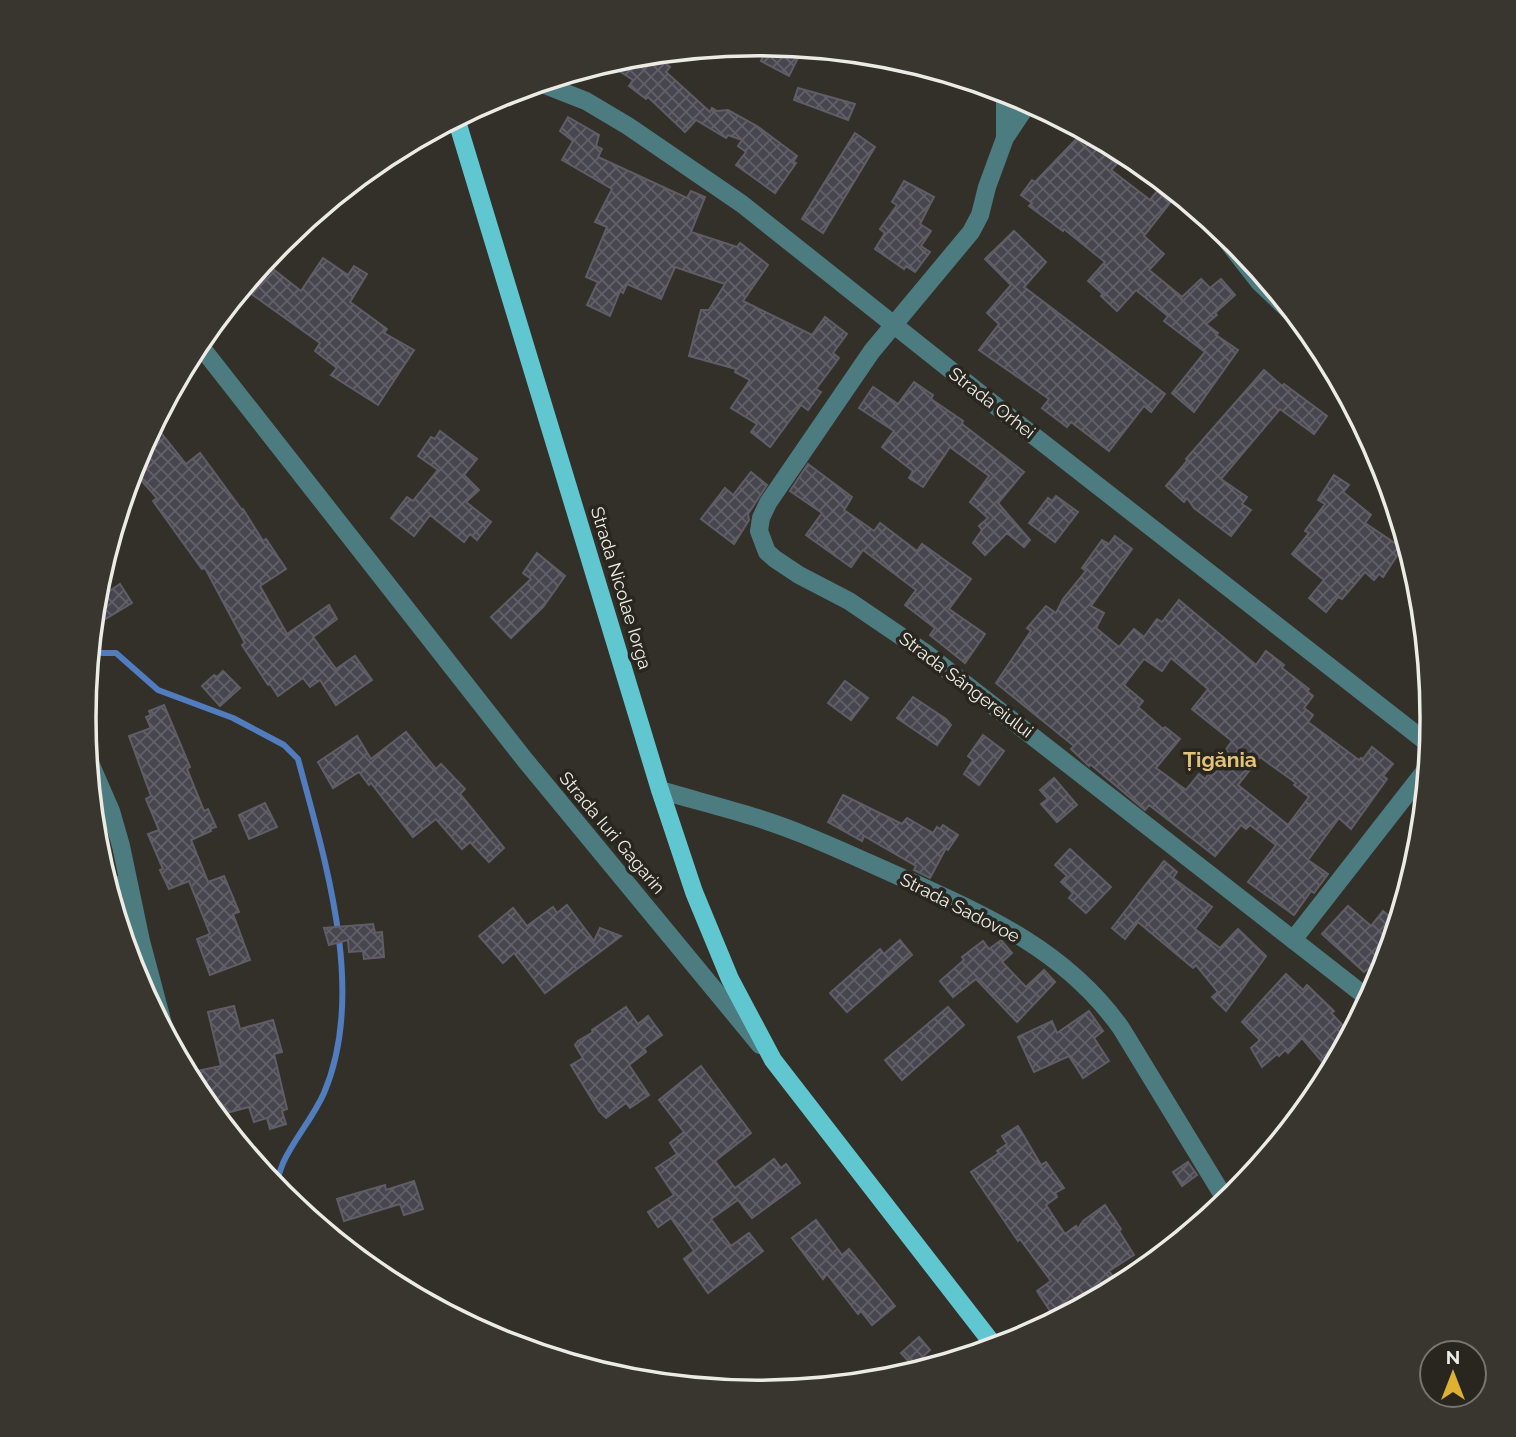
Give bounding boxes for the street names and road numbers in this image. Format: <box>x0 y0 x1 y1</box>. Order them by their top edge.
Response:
street label: Strada Orhei <box>945 363 1039 443</box>
street label: Strada Nicolae Iorga <box>587 504 656 672</box>
street label: Strada Sângereiului <box>895 627 1037 742</box>
street label: Strada Iuri Gagarin <box>555 767 670 898</box>
street label: Strada Sadovoe <box>897 868 1024 947</box>

